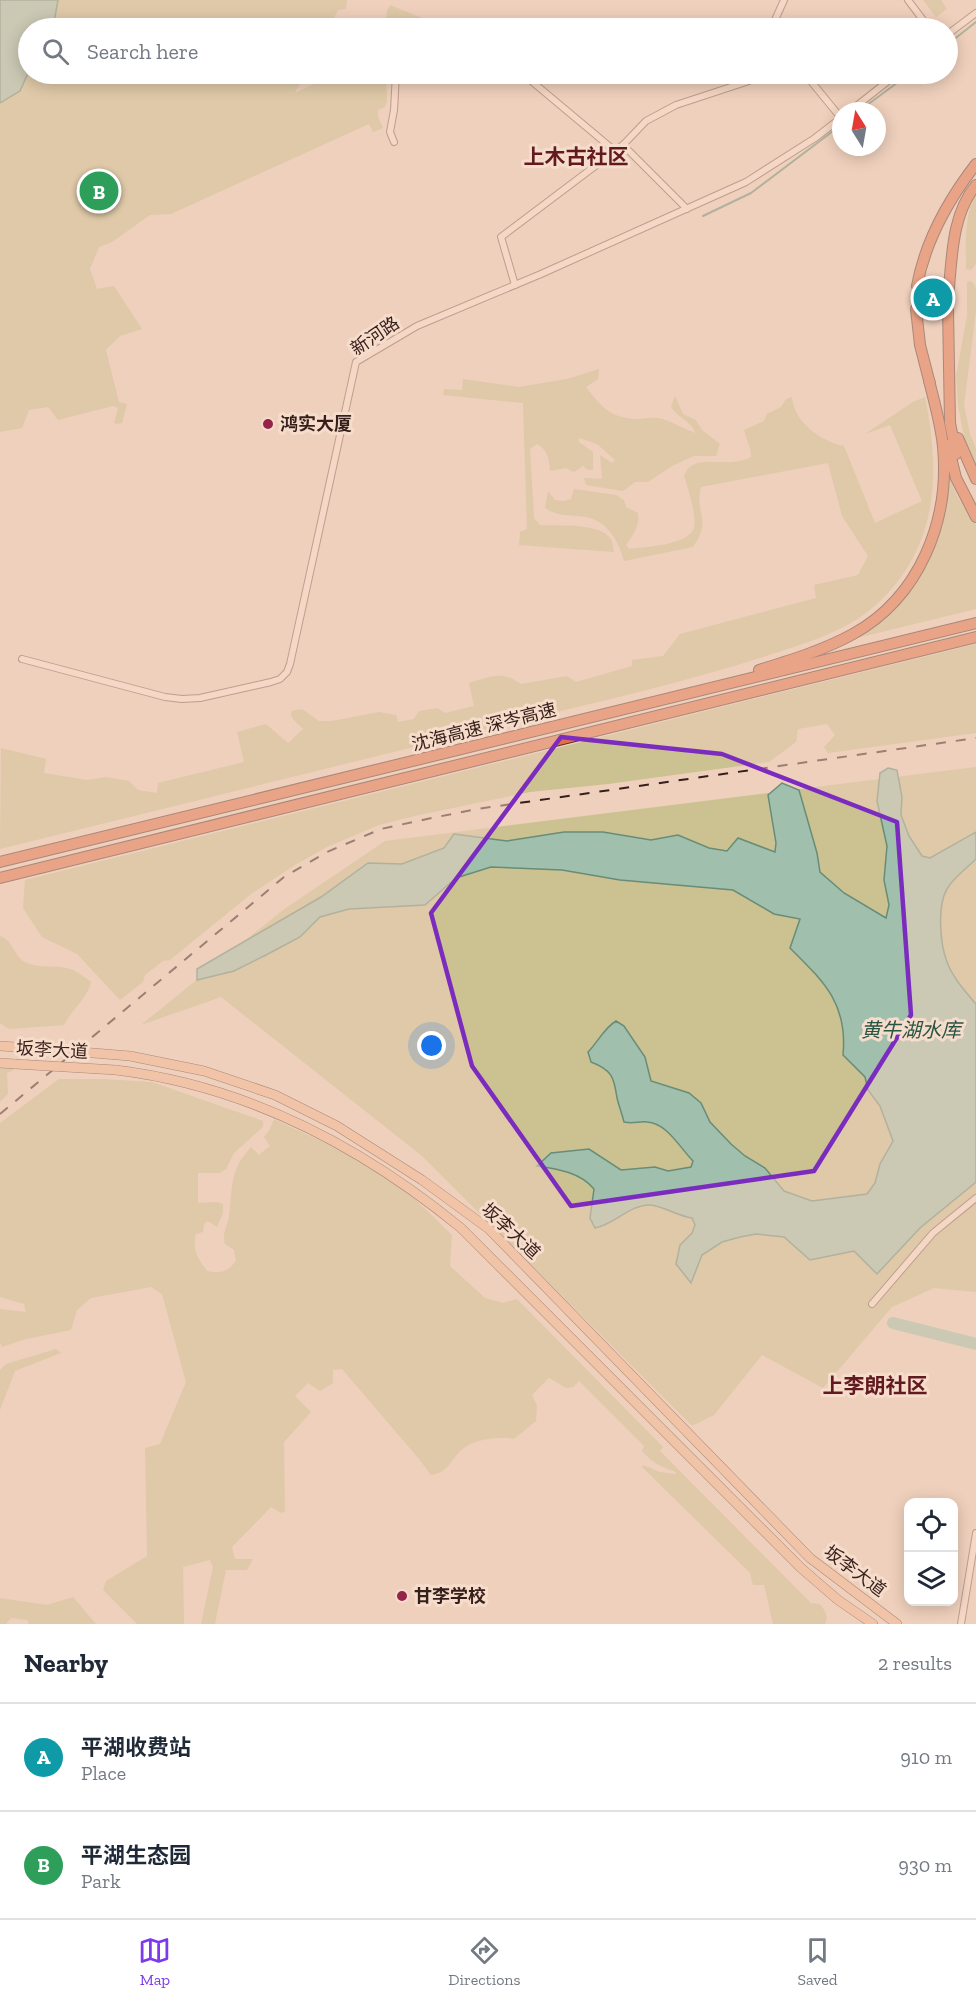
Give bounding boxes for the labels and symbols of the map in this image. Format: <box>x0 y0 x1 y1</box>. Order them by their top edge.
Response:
north arrow <box>832 102 886 156</box>
district label: 上木古社区 <box>524 144 629 169</box>
pin: B <box>80 168 118 213</box>
pin: A <box>914 276 952 320</box>
street label: 新河路 <box>346 312 404 360</box>
place label: 鸿实大厦 <box>280 413 352 435</box>
marker: 鸿实大厦 <box>261 417 275 431</box>
street label: 沈海高速 深岑高速 <box>409 698 559 756</box>
water label: 黄牛湖水库 <box>861 1018 964 1042</box>
your location <box>417 1031 446 1060</box>
street label: 坂李大道 <box>15 1037 89 1063</box>
street label: 坂李大道 <box>477 1198 545 1264</box>
district label: 上李朗社区 <box>823 1373 928 1398</box>
street label: 坂李大道 <box>820 1541 890 1601</box>
place label: 甘李学校 <box>414 1585 486 1607</box>
marker: 甘李学校 <box>395 1589 409 1603</box>

